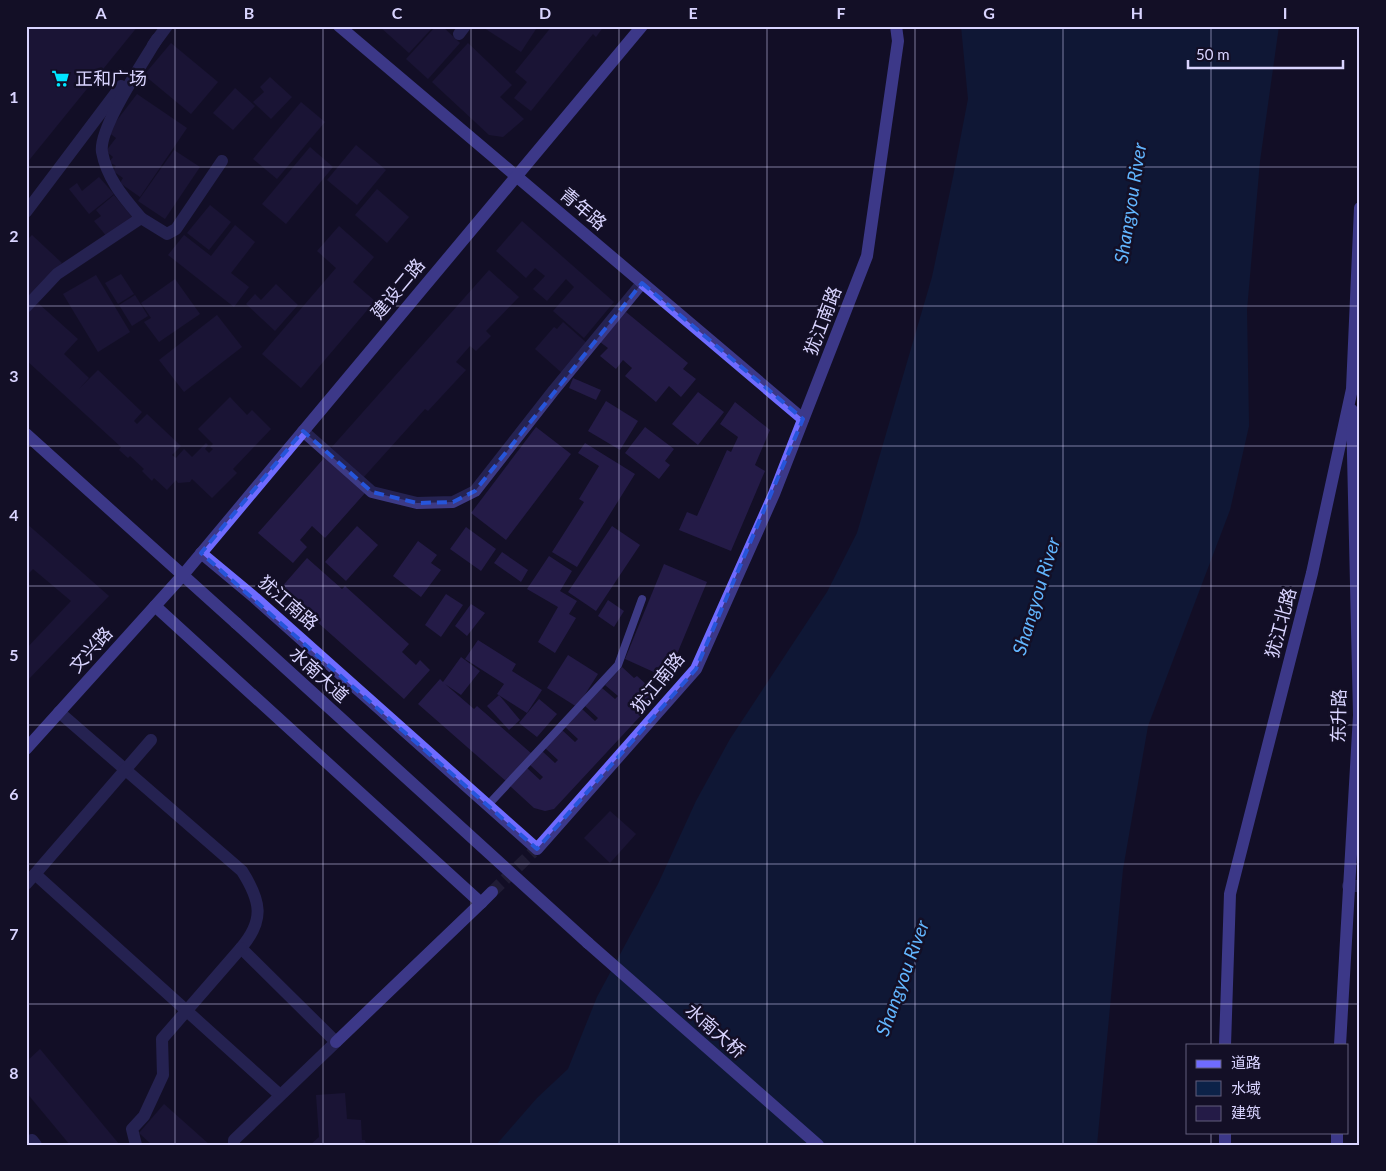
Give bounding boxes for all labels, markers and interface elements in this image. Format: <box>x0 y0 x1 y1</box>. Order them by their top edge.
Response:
text: A <box>94 3 107 22</box>
text: B <box>244 3 254 22</box>
text: C <box>392 3 403 22</box>
text: D <box>539 3 551 22</box>
text: E <box>688 3 698 22</box>
text: F <box>836 3 846 22</box>
text: G <box>983 3 995 22</box>
text: H <box>1131 3 1143 22</box>
text: I <box>1283 3 1287 22</box>
scale bar <box>1188 38 1344 70</box>
text: 50 m <box>1196 45 1230 63</box>
place label: 正和广场 <box>75 67 147 89</box>
supermarket icon: 正和广场 <box>51 69 71 89</box>
text: 1 <box>9 87 19 106</box>
water label: Shangyou River <box>1109 141 1150 265</box>
street label: 青年路 <box>556 182 611 234</box>
text: 2 <box>9 226 19 245</box>
street label: 建设二路 <box>366 254 429 323</box>
street label: 犹江南路 <box>799 283 845 358</box>
text: 3 <box>9 366 19 385</box>
text: 4 <box>9 505 19 524</box>
water label: Shangyou River <box>1007 534 1064 657</box>
street label: 犹江南路 <box>254 570 323 634</box>
street label: 犹江北路 <box>1260 585 1300 660</box>
street label: 文兴路 <box>64 622 116 677</box>
street label: 水南大道 <box>286 642 354 707</box>
text: 5 <box>9 645 19 664</box>
street label: 犹江南路 <box>626 647 688 717</box>
street label: 东升路 <box>1327 689 1349 743</box>
text: 6 <box>9 784 19 803</box>
water label: Shangyou River <box>870 916 933 1039</box>
text: 7 <box>9 924 19 943</box>
street label: 水南大桥 <box>681 998 750 1062</box>
legend <box>1186 1044 1348 1134</box>
text: 道路 <box>1231 1053 1261 1071</box>
text: 8 <box>9 1063 19 1082</box>
text: 水域 <box>1231 1079 1261 1097</box>
text: 建筑 <box>1231 1103 1261 1121</box>

